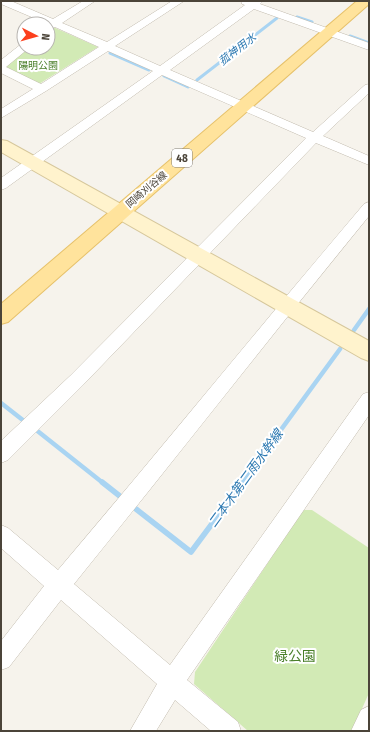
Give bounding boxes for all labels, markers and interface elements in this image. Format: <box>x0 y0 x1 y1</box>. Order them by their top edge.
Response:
north arrow <box>16 16 56 56</box>
water label: 菰神用水 <box>216 30 259 68</box>
text: N <box>39 33 52 41</box>
park label: 陽明公園 <box>18 60 58 72</box>
road number: 48 <box>172 149 192 167</box>
street label: 岡崎刈谷線 <box>124 169 170 210</box>
water label: 二本木第二雨水幹線 <box>205 425 287 530</box>
park label: 緑公園 <box>274 648 316 665</box>

